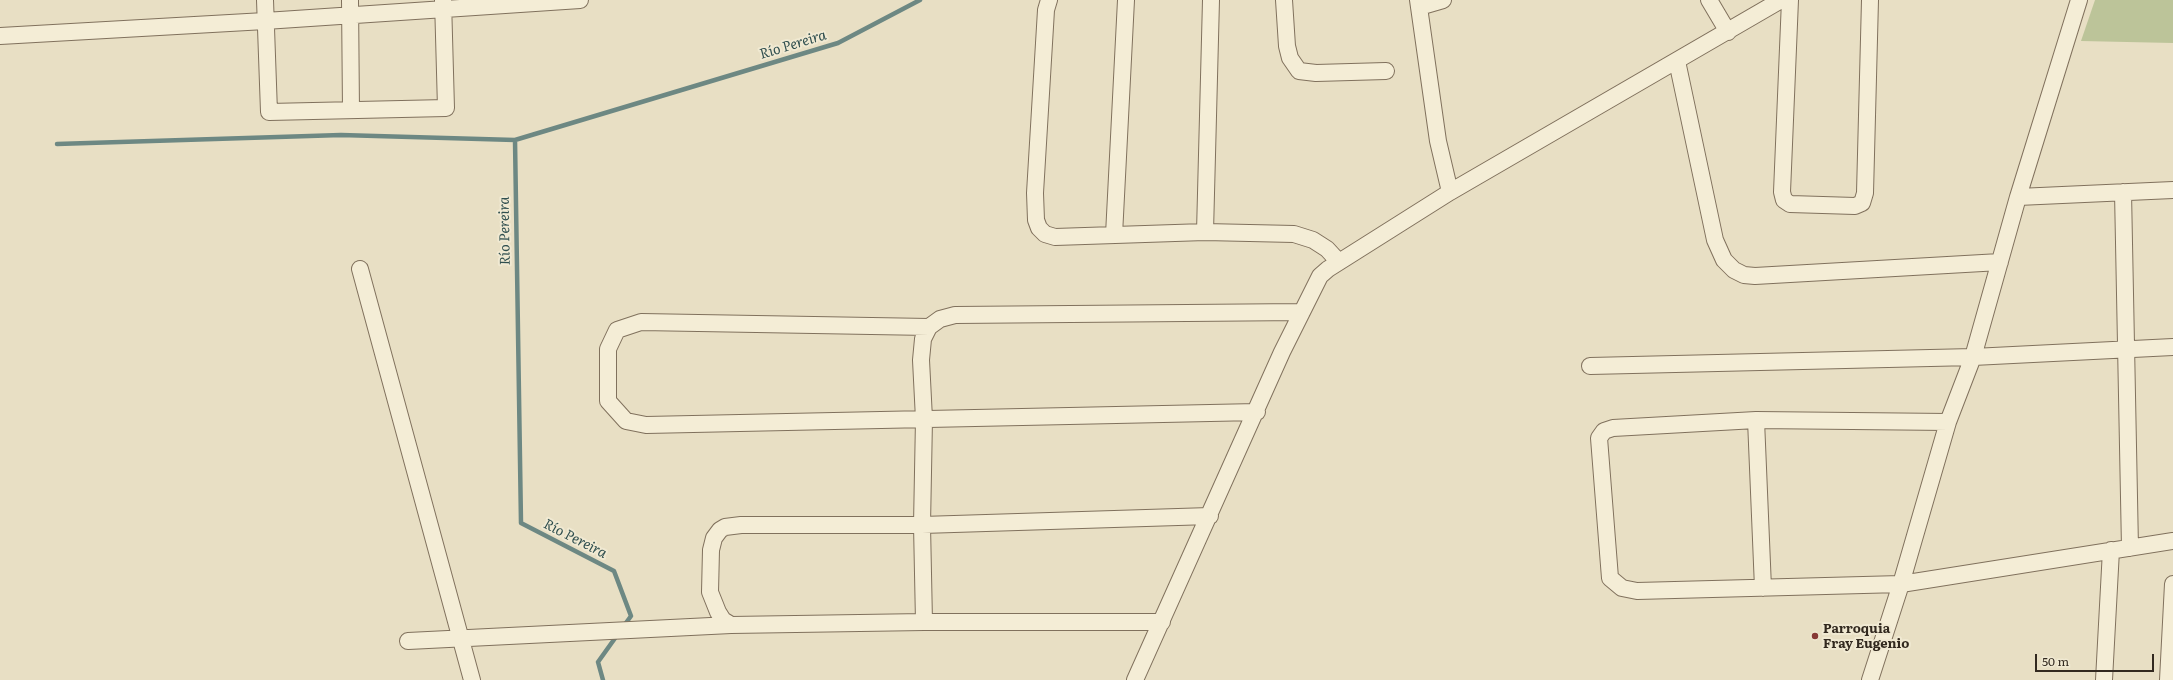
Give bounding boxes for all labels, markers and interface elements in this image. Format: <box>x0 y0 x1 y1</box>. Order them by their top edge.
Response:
water label: Río Pereira <box>758 27 828 63</box>
water label: Río Pereira <box>496 196 514 266</box>
water label: Río Pereira <box>541 516 609 562</box>
place label: Parroquia Fray Eugenio <box>1823 621 1909 652</box>
marker: Parroquia Fray Eugenio <box>1810 631 1820 641</box>
scale bar <box>2037 646 2156 672</box>
text: 50 m <box>2042 652 2069 670</box>

